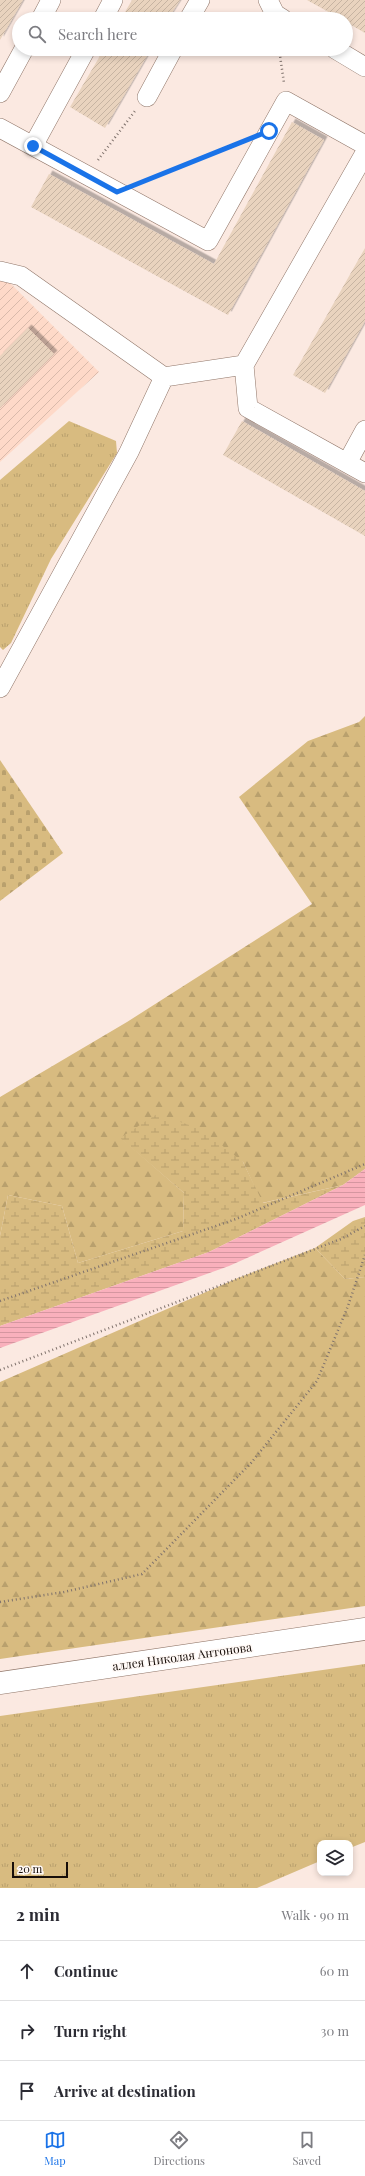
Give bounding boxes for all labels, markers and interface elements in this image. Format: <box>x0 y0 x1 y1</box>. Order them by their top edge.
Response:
search box <box>12 12 353 56</box>
icon: search <box>26 23 48 45</box>
text: Search here <box>58 24 137 44</box>
route start <box>260 122 278 140</box>
route end <box>24 137 42 155</box>
street label: аллея Николая Антонова <box>111 1638 253 1674</box>
map controls <box>317 1840 353 1876</box>
button: layers <box>317 1840 353 1876</box>
scale bar <box>12 1860 68 1879</box>
text: 20 m <box>18 1861 42 1876</box>
text: 2 min <box>16 1903 60 1925</box>
text: Walk · 90 m <box>282 1906 349 1923</box>
icon: ahead <box>16 1960 38 1982</box>
text: Continue <box>54 1961 118 1981</box>
text: 60 m <box>320 1962 349 1979</box>
icon: right <box>16 2020 38 2042</box>
text: Turn right <box>54 2021 127 2041</box>
text: 30 m <box>321 2022 349 2039</box>
icon: arrive <box>16 2080 38 2102</box>
text: Arrive at destination <box>54 2081 196 2101</box>
tab: Map <box>44 2129 66 2168</box>
tab: Directions <box>153 2129 205 2168</box>
tab: Saved <box>293 2129 321 2168</box>

